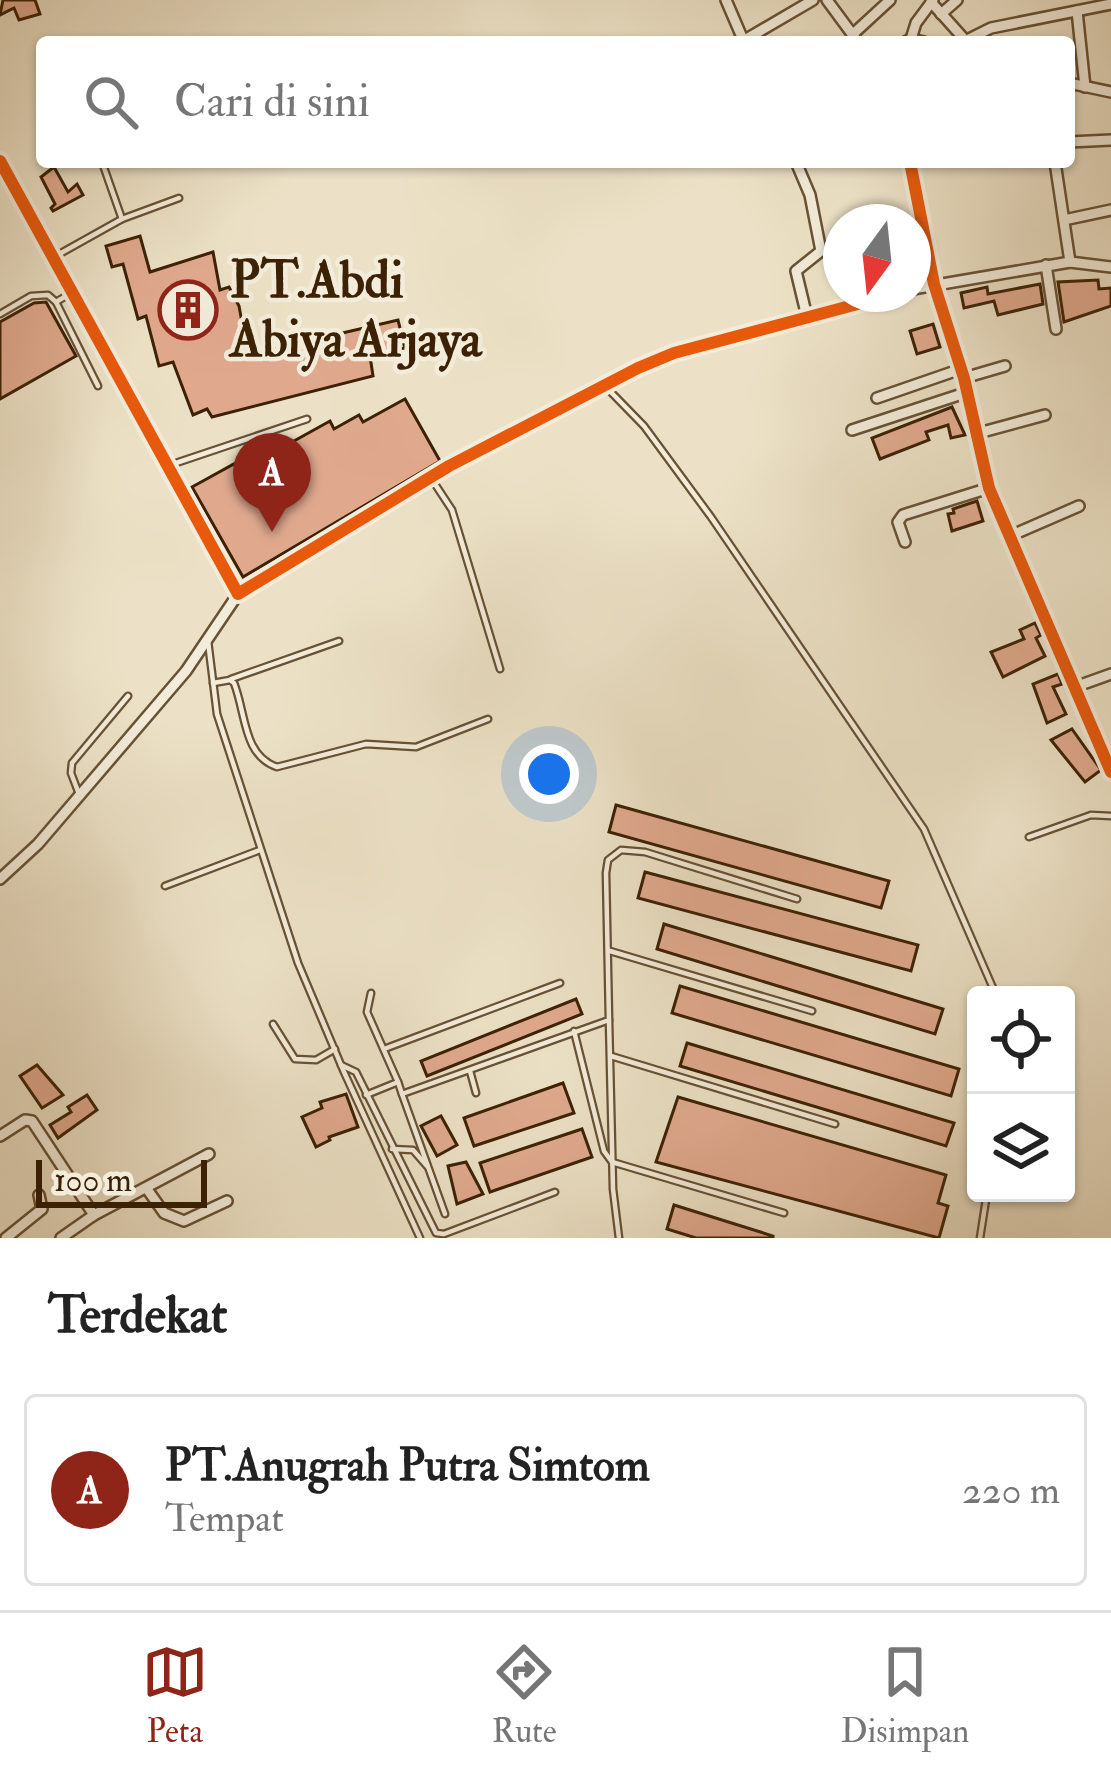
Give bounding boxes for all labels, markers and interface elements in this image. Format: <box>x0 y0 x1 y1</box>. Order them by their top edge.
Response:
search box <box>36 36 1075 168</box>
icon: search <box>78 69 144 135</box>
text: Cari di sini <box>174 74 370 130</box>
north arrow <box>823 204 931 312</box>
place label: PT.Abdi Abiya Arjaya <box>228 249 484 372</box>
building icon: PT.Abdi Abiya Arjaya <box>157 279 219 341</box>
pin: A <box>233 433 311 532</box>
your location <box>519 744 579 804</box>
map controls <box>967 986 1075 1202</box>
button: locate <box>967 986 1075 1094</box>
button: layers <box>967 1094 1075 1202</box>
scale bar <box>36 1154 207 1207</box>
text: 100 m <box>54 1160 132 1201</box>
text: Terdekat <box>48 1284 227 1348</box>
text: PT.Anugrah Putra Simtom <box>165 1438 650 1494</box>
text: A <box>78 1466 102 1515</box>
text: 220 m <box>962 1466 1060 1515</box>
text: Tempat <box>165 1494 284 1543</box>
tab: Peta <box>142 1639 208 1752</box>
tab: Rute <box>491 1639 557 1752</box>
tab: Disimpan <box>841 1639 969 1752</box>

